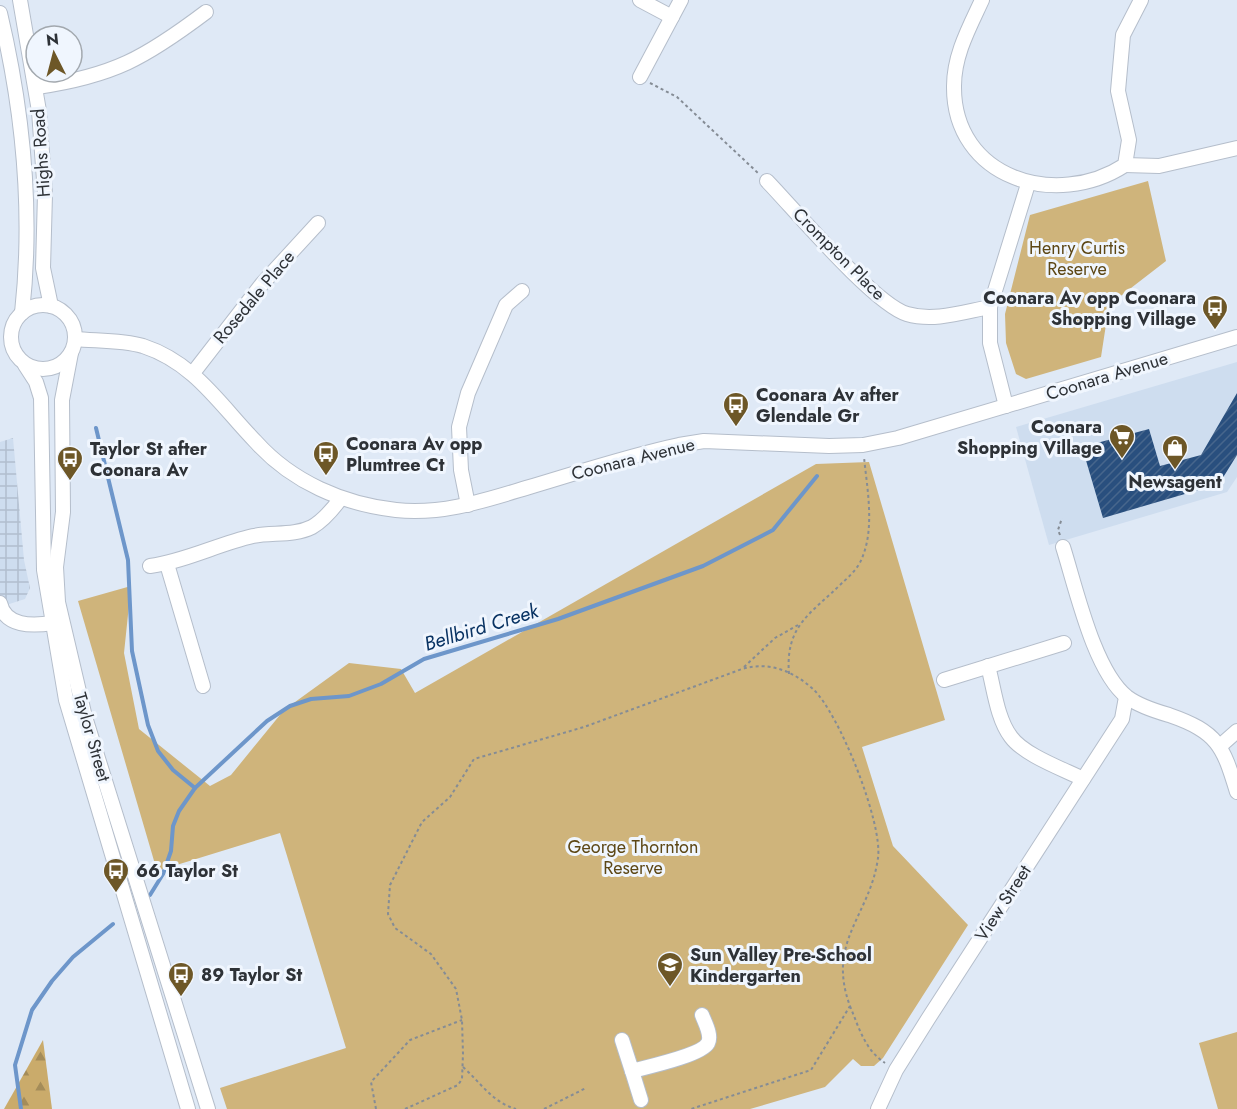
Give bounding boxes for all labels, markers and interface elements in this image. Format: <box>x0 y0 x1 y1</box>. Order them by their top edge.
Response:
north arrow <box>24 24 84 84</box>
text: N <box>45 27 60 52</box>
street label: Highs Road <box>25 108 57 198</box>
street label: Crompton Place <box>787 202 891 306</box>
park label: Henry Curtis Reserve <box>1029 235 1125 282</box>
street label: Rosedale Place <box>207 245 301 349</box>
place label: Coonara Av opp Coonara Shopping Village <box>983 285 1196 332</box>
bus stop icon: Coonara Av opp Coonara Shopping Village <box>1200 293 1230 331</box>
street label: Coonara Avenue <box>1043 345 1171 407</box>
place label: Coonara Av after Glendale Gr <box>756 382 900 429</box>
bus stop icon: Coonara Av after Glendale Gr <box>721 390 751 428</box>
place label: Coonara Shopping Village <box>957 414 1102 461</box>
supermarket icon: Coonara Shopping Village <box>1107 422 1137 460</box>
place label: Coonara Av opp Plumtree Ct <box>346 431 482 478</box>
street label: Coonara Avenue <box>569 431 697 487</box>
shop icon: Newsagent <box>1160 433 1190 471</box>
place label: Taylor St after Coonara Av <box>90 436 208 483</box>
bus stop icon: Coonara Av opp Plumtree Ct <box>311 439 341 477</box>
bus stop icon: Taylor St after Coonara Av <box>55 444 85 482</box>
place label: Newsagent <box>1128 469 1222 495</box>
water label: Bellbird Creek <box>421 596 543 659</box>
street label: Taylor Street <box>67 689 117 785</box>
park label: George Thornton Reserve <box>568 834 698 881</box>
bus stop icon: 66 Taylor St <box>101 856 131 894</box>
place label: 66 Taylor St <box>136 858 238 884</box>
street label: View Street <box>969 859 1038 946</box>
place label: Sun Valley Pre-School Kindergarten <box>690 942 872 989</box>
school or university icon: Sun Valley Pre-School Kindergarten <box>655 950 685 988</box>
bus stop icon: 89 Taylor St <box>166 960 196 998</box>
place label: 89 Taylor St <box>201 962 303 988</box>

